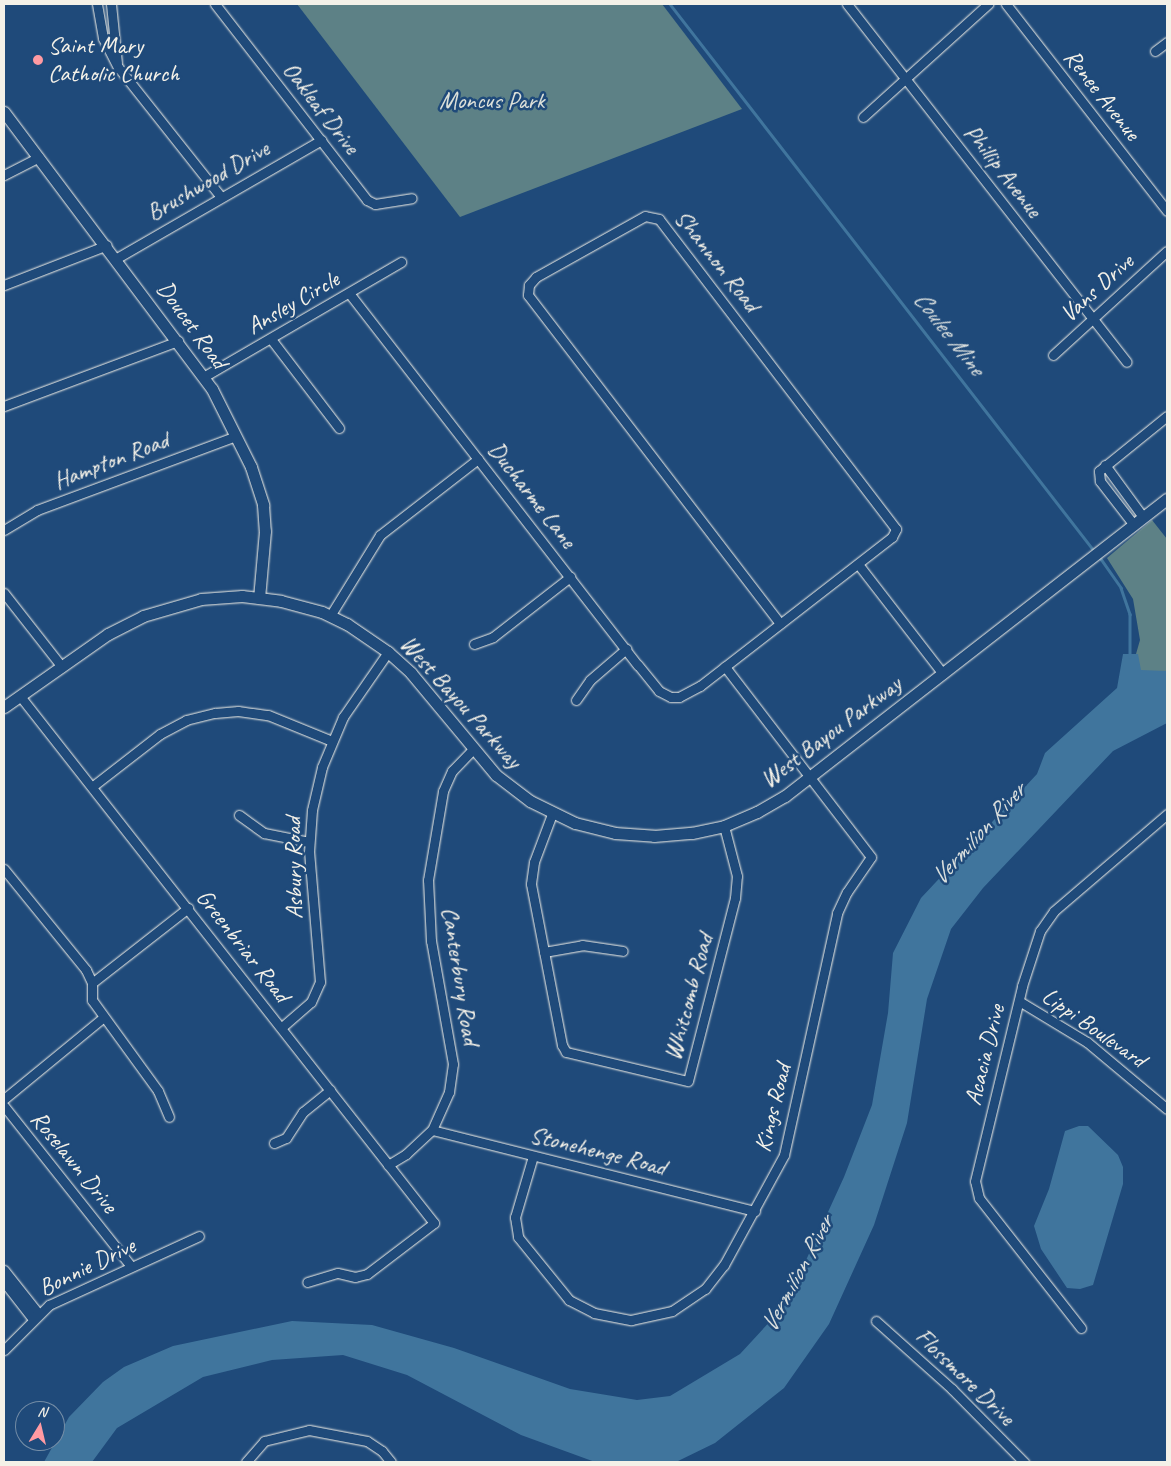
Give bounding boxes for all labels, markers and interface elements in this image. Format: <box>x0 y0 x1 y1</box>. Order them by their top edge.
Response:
place label: Saint Mary Catholic Church <box>48 32 180 88</box>
street label: Renee Avenue <box>1057 44 1147 146</box>
marker: Saint Mary Catholic Church <box>32 54 44 66</box>
street label: Oakleaf Drive <box>276 56 366 160</box>
park label: Moncus Park <box>439 87 545 115</box>
street label: Phillip Avenue <box>958 119 1048 223</box>
street label: Brushwood Drive <box>142 134 274 228</box>
street label: Shannon Road <box>669 205 765 317</box>
street label: Vans Drive <box>1054 248 1140 328</box>
street label: Ansley Circle <box>242 265 344 341</box>
street label: Doucet Road <box>150 275 234 375</box>
water label: Coulee Mine <box>907 285 991 381</box>
street label: Hampton Road <box>50 426 172 496</box>
street label: Ducharme Lane <box>482 436 582 554</box>
street label: West Bayou Parkway <box>394 629 528 775</box>
street label: West Bayou Parkway <box>755 670 907 794</box>
water label: Vermilion River <box>924 777 1032 891</box>
street label: Asbury Road <box>279 817 309 919</box>
street label: Greenbriar Road <box>190 884 296 1008</box>
street label: Canterbury Road <box>435 905 485 1047</box>
street label: Whitcomb Road <box>658 931 720 1063</box>
street label: Lippi Boulevard <box>1036 981 1152 1075</box>
street label: Acacia Drive <box>959 1002 1011 1108</box>
street label: Kings Road <box>748 1061 798 1155</box>
street label: Roselawn Drive <box>24 1105 124 1219</box>
street label: Stonehenge Road <box>527 1120 669 1182</box>
water label: Vermilion River <box>754 1211 840 1337</box>
street label: Bonnie Drive <box>34 1231 140 1303</box>
street label: Flossmore Drive <box>909 1322 1021 1432</box>
north arrow <box>15 1401 65 1451</box>
text: N <box>37 1403 48 1421</box>

